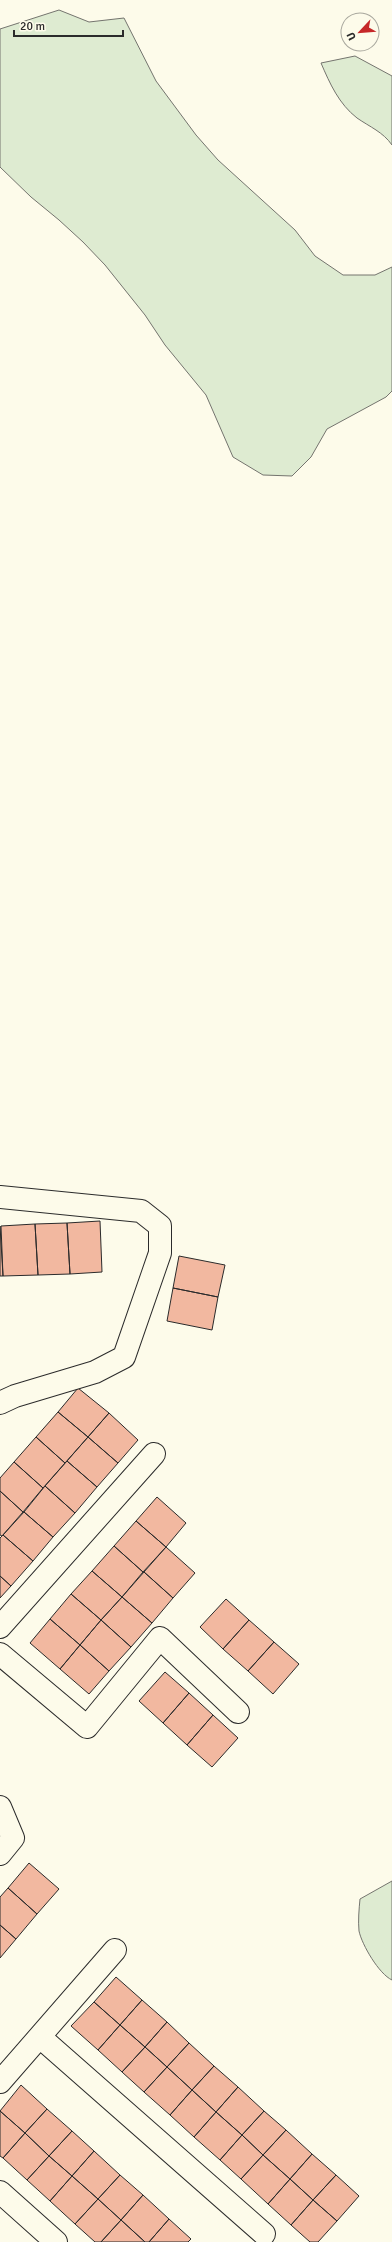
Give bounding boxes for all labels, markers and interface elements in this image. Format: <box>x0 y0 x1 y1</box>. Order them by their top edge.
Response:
scale bar <box>14 12 123 38</box>
north arrow <box>340 12 380 52</box>
text: 20 m <box>20 19 45 34</box>
text: U <box>344 30 359 42</box>

